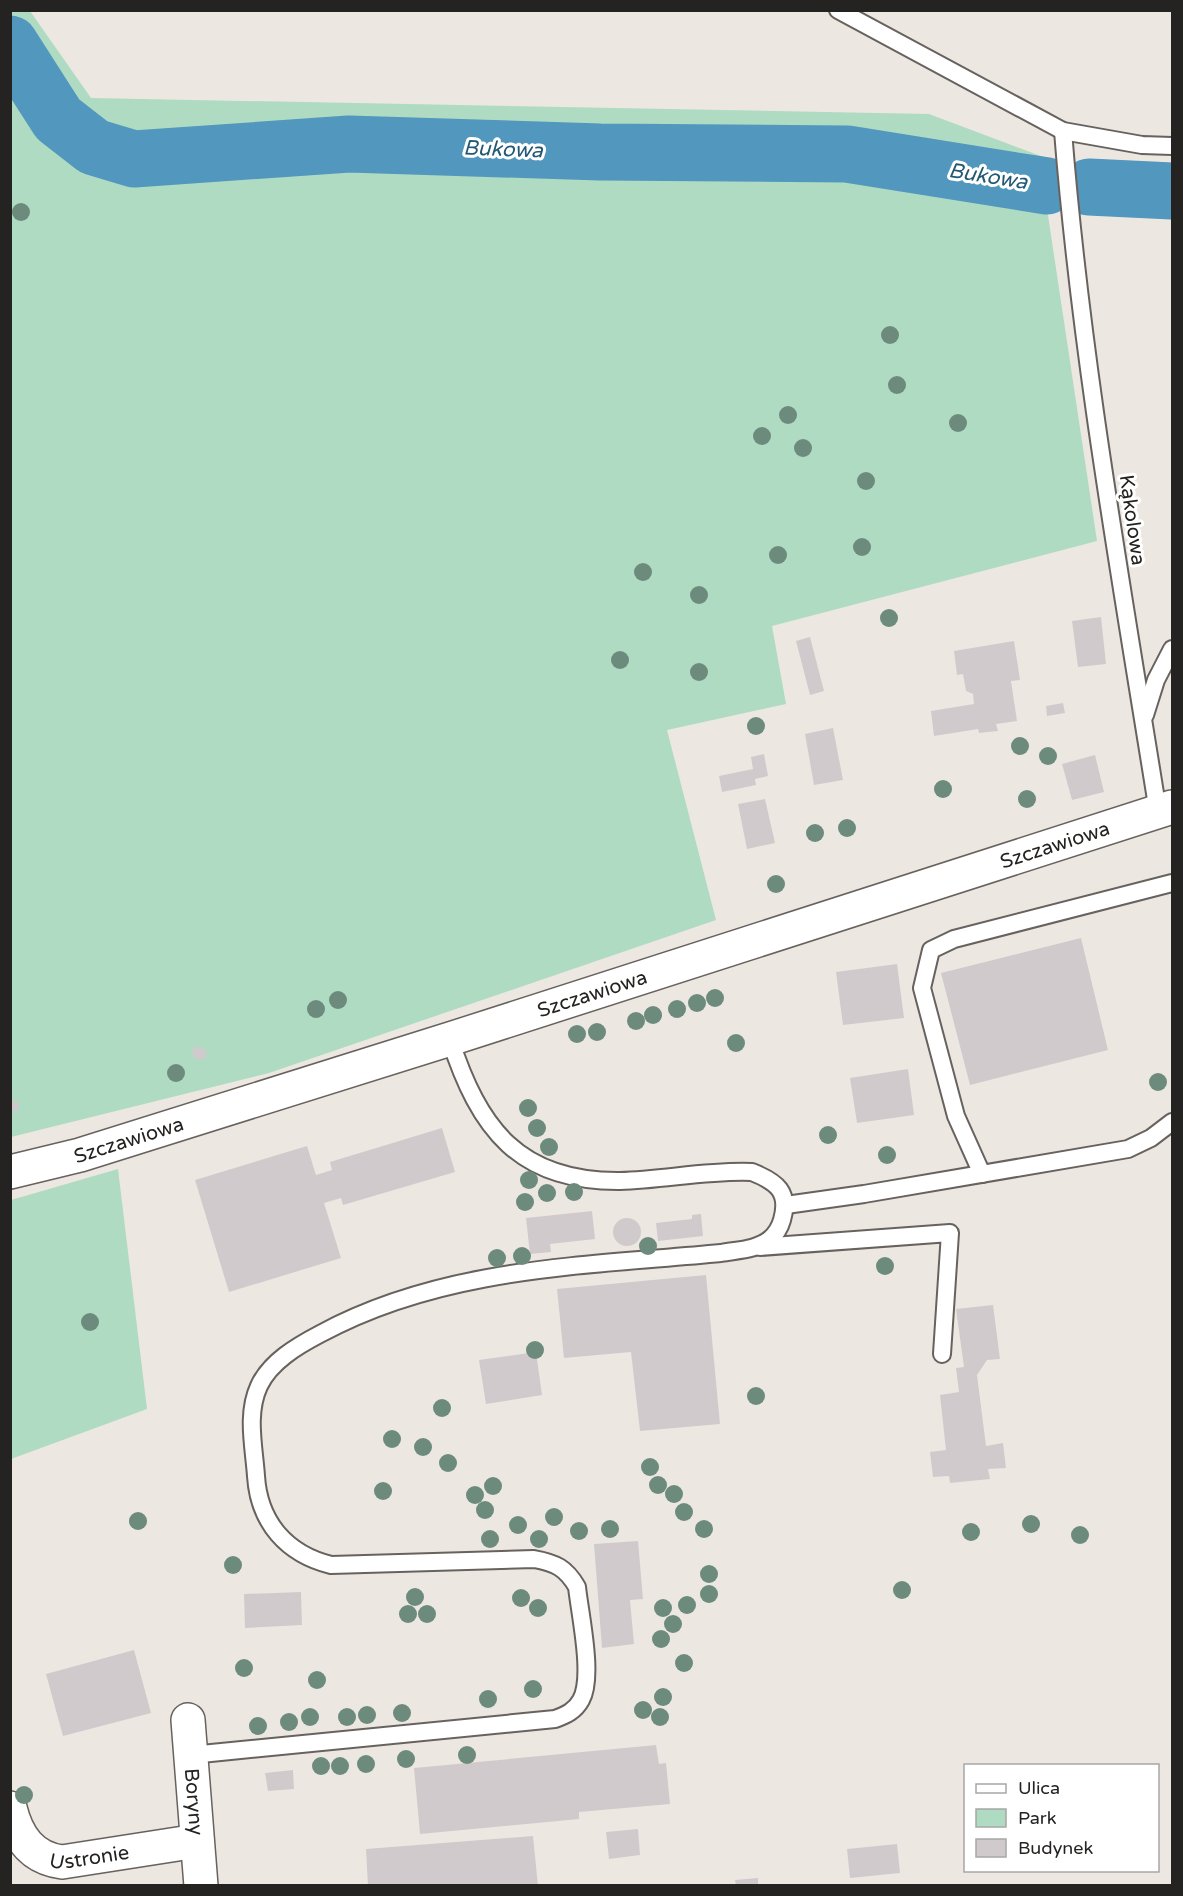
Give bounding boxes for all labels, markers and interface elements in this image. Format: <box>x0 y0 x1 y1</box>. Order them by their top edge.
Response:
water label: Bukowa <box>463 136 544 163</box>
water label: Bukowa <box>947 158 1030 195</box>
street label: Kąkolowa <box>1114 473 1150 567</box>
street label: Szczawiowa <box>997 817 1113 874</box>
street label: Szczawiowa <box>534 965 650 1023</box>
street label: Szczawiowa <box>71 1112 187 1169</box>
legend <box>964 1764 1159 1872</box>
street label: Boryny <box>179 1767 208 1836</box>
text: Ulica <box>1018 1777 1060 1799</box>
text: Park <box>1018 1807 1057 1829</box>
text: Budynek <box>1018 1837 1093 1859</box>
street label: Ustronie <box>47 1841 131 1875</box>

